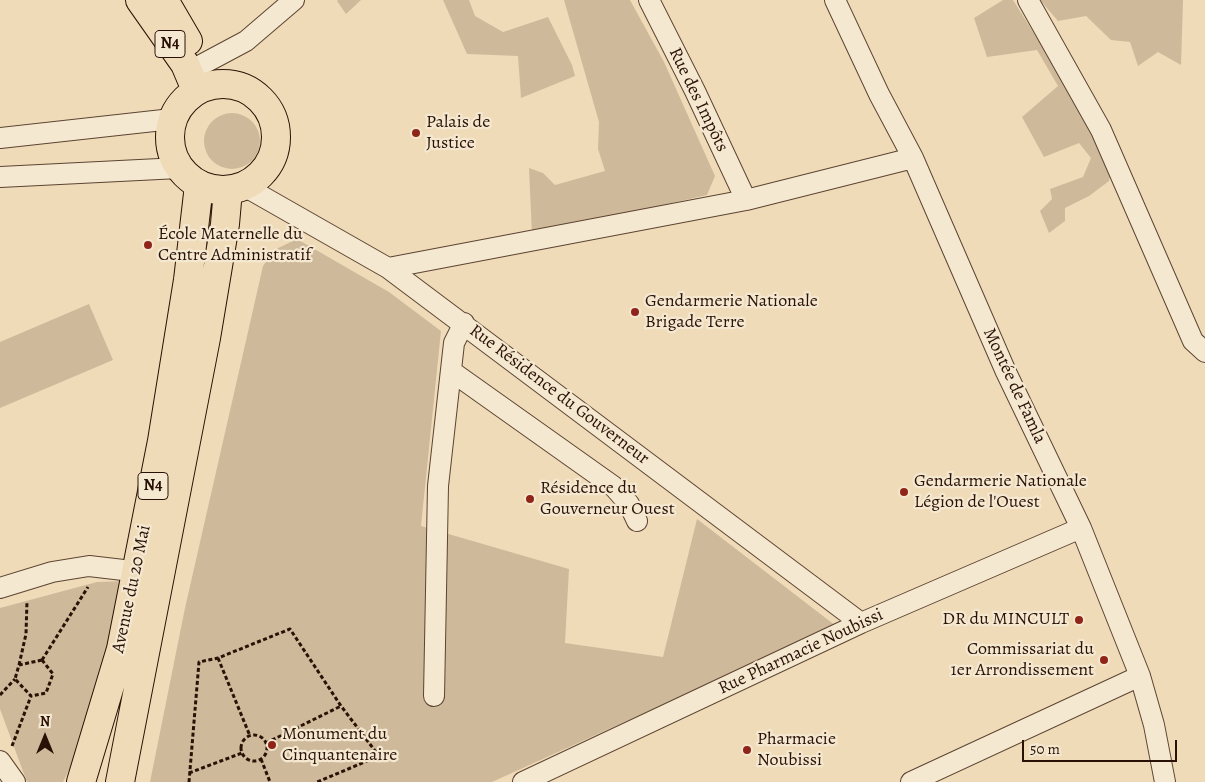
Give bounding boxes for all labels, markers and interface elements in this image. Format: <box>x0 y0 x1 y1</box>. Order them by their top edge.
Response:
road number: N4 <box>155 31 185 58</box>
street label: Rue des Impôts <box>663 44 733 156</box>
place label: Palais de Justice <box>426 112 490 154</box>
marker: Palais de Justice <box>410 127 422 139</box>
place label: École Maternelle du Centre Administratif <box>158 224 311 266</box>
marker: École Maternelle du Centre Administratif <box>142 239 154 251</box>
place label: Gendarmerie Nationale Brigade Terre <box>645 291 818 334</box>
marker: Gendarmerie Nationale Brigade Terre <box>629 306 641 318</box>
street label: Rue Résidence du Gouverneur <box>465 320 653 470</box>
street label: Montée de Famla <box>978 325 1050 447</box>
place label: Gendarmerie Nationale Légion de l'Ouest <box>914 471 1087 514</box>
road number: N4 <box>138 472 168 500</box>
place label: Résidence du Gouverneur Ouest <box>540 478 675 520</box>
marker: Gendarmerie Nationale Légion de l'Ouest <box>898 486 910 498</box>
marker: Résidence du Gouverneur Ouest <box>524 493 536 505</box>
street label: Avenue du 20 Mai <box>108 523 156 655</box>
street label: Rue Pharmacie Noubissi <box>715 604 887 700</box>
place label: DR du MINCULT <box>942 609 1069 631</box>
marker: DR du MINCULT <box>1073 614 1085 626</box>
place label: Commissariat du 1er Arrondissement <box>951 639 1094 682</box>
marker: Commissariat du 1er Arrondissement <box>1098 654 1110 666</box>
north arrow <box>20 712 70 762</box>
text: N <box>40 712 50 731</box>
place label: Monument du Cinquantenaire <box>282 724 397 766</box>
place label: Pharmacie Noubissi <box>757 729 836 772</box>
scale bar <box>1025 730 1180 762</box>
marker: Monument du Cinquantenaire <box>266 739 278 751</box>
text: 50 m <box>1030 739 1060 759</box>
marker: Pharmacie Noubissi <box>741 744 753 756</box>

